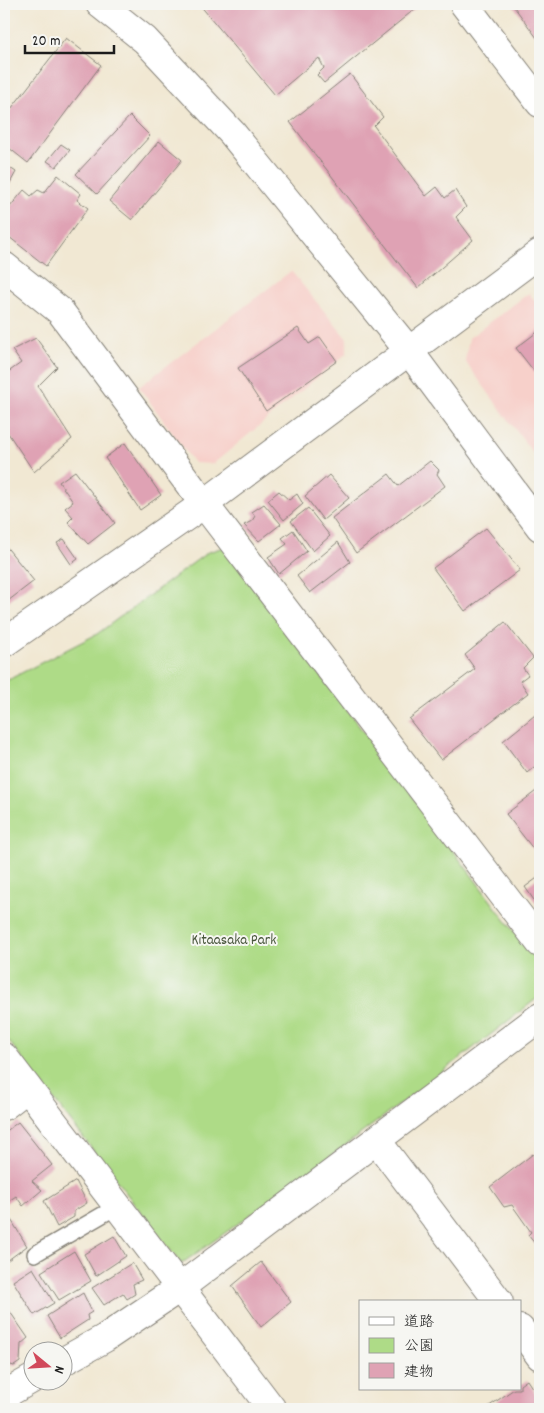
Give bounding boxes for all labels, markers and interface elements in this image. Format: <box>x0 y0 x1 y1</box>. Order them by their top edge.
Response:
scale bar <box>25 22 114 54</box>
text: 20 m <box>32 31 60 53</box>
park label: Kitaasaka Park <box>192 930 276 952</box>
legend <box>359 1300 522 1390</box>
text: 道路 <box>404 1312 434 1334</box>
text: 公園 <box>404 1336 434 1358</box>
north arrow <box>22 1340 72 1390</box>
text: 建物 <box>404 1362 434 1384</box>
text: N <box>48 1363 69 1376</box>

